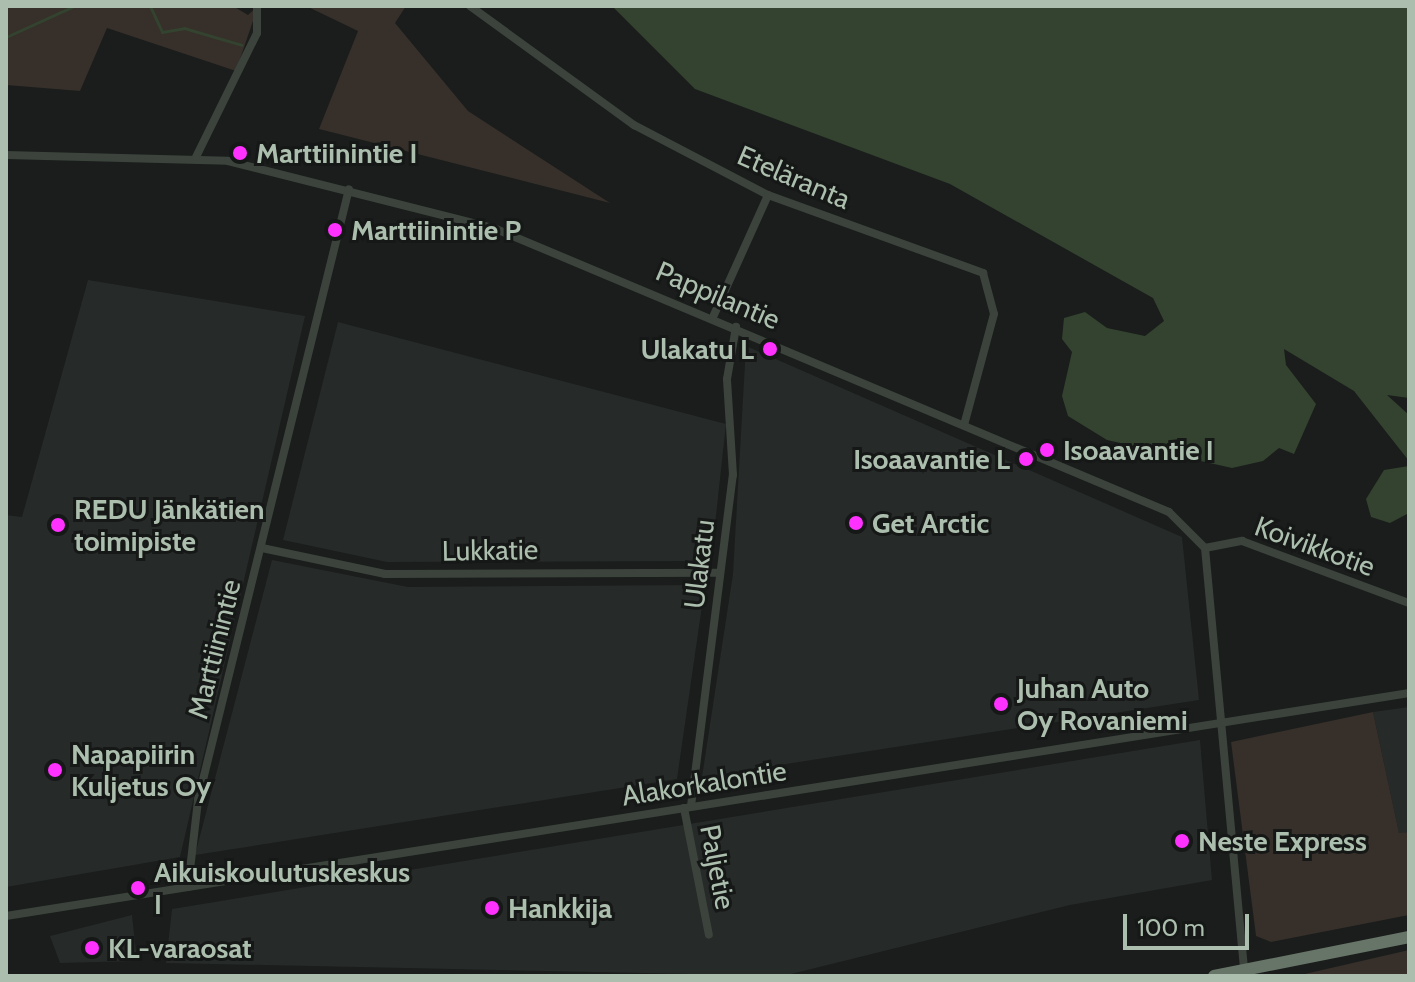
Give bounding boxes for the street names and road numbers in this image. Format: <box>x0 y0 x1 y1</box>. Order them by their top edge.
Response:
street label: Eteläranta <box>733 138 855 216</box>
street label: Pappilantie <box>651 254 785 336</box>
street label: Koivikkotie <box>1250 509 1380 583</box>
street label: Ulakatu <box>677 517 721 611</box>
street label: Lukkatie <box>442 532 538 568</box>
street label: Marttiinintie <box>180 576 248 722</box>
street label: Alakorkalontie <box>619 753 789 813</box>
street label: Paljetie <box>693 822 743 912</box>

